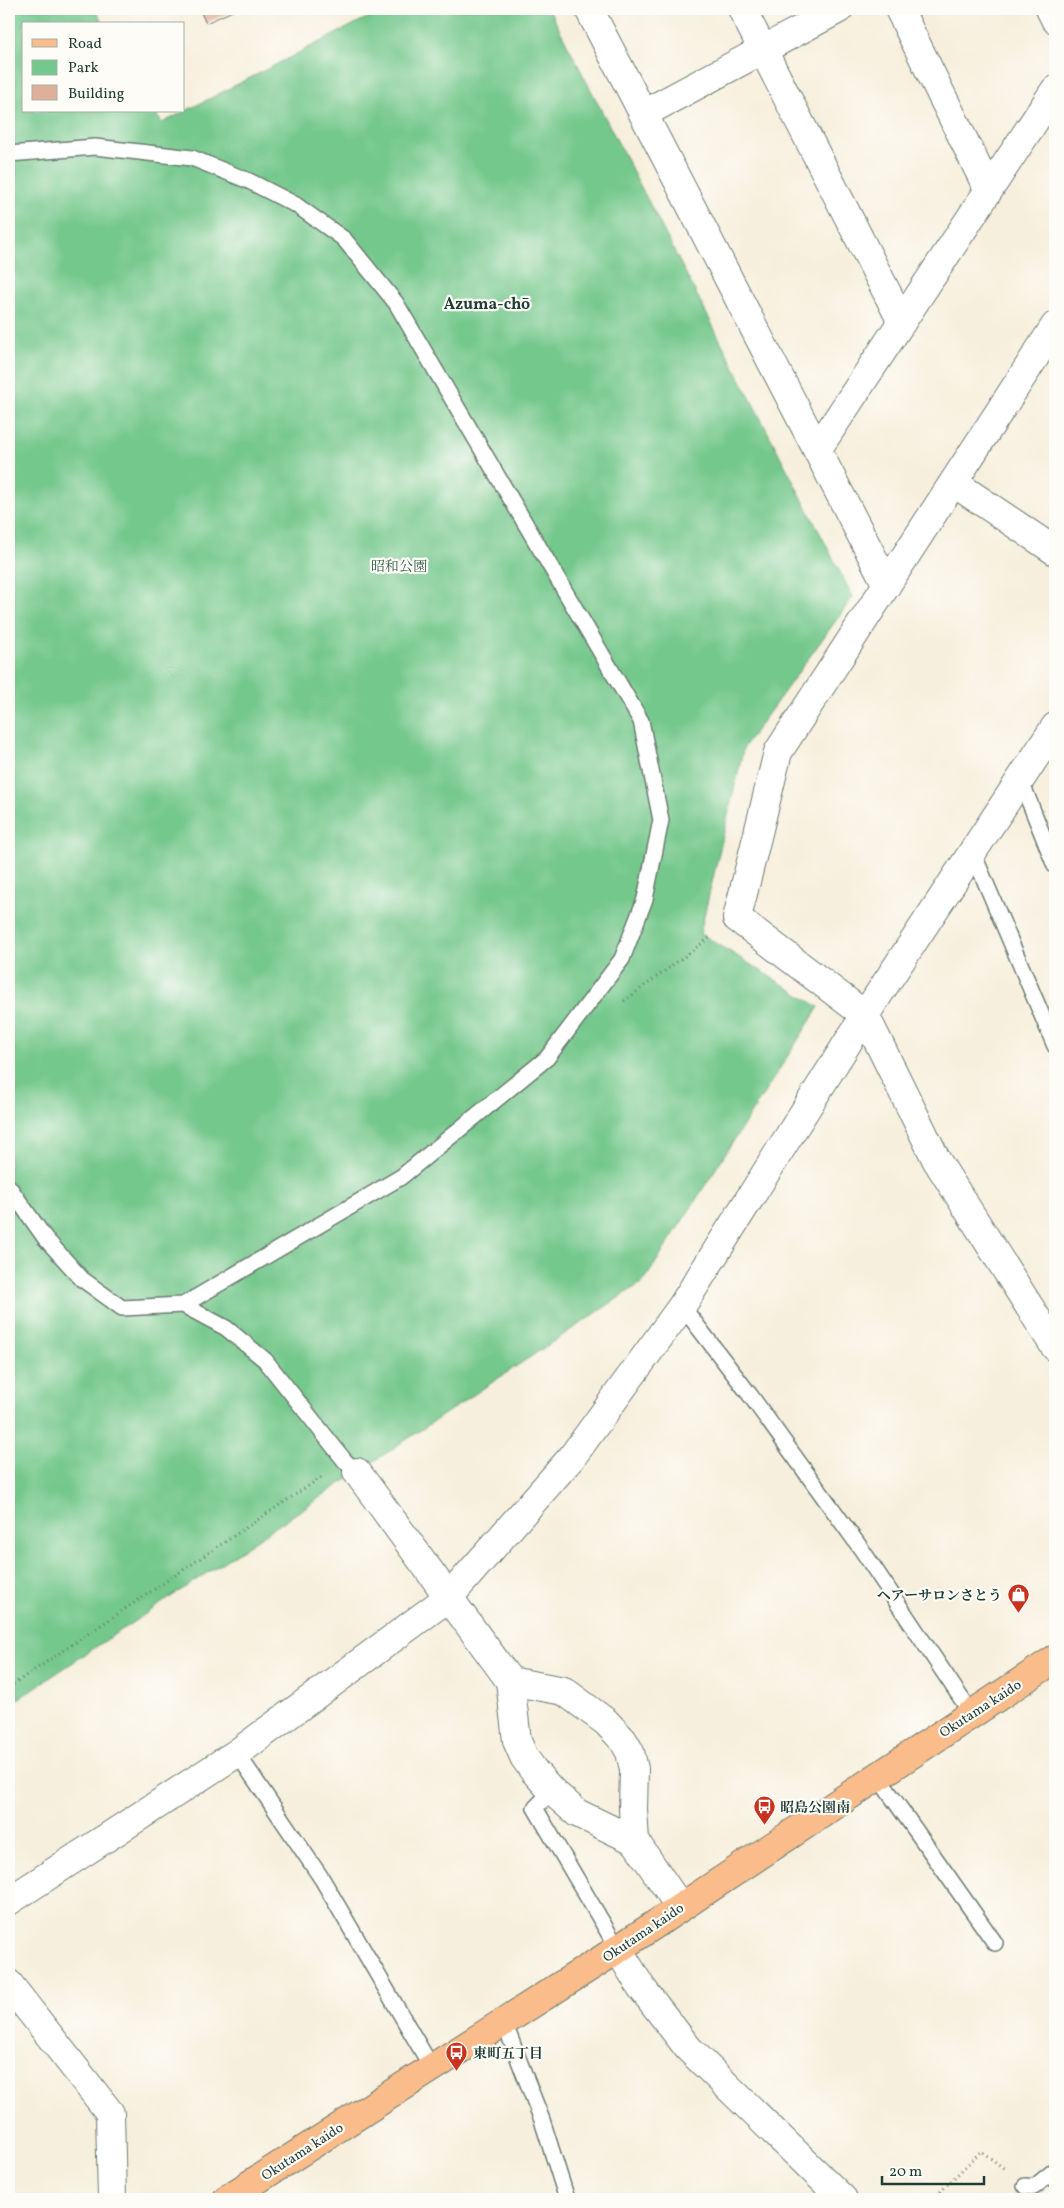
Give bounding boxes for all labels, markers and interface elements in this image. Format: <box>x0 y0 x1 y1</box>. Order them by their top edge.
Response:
legend <box>22 22 185 112</box>
text: Road <box>68 34 102 55</box>
text: Park <box>68 58 99 79</box>
text: Building <box>68 84 125 105</box>
district label: Azuma-chō <box>444 294 530 316</box>
park label: 昭和公園 <box>371 558 427 577</box>
shop icon: ヘアーサロンさとう <box>1006 1583 1030 1614</box>
place label: ヘアーサロンさとう <box>877 1587 1002 1606</box>
street label: Okutama kaido <box>936 1676 1025 1743</box>
bus stop icon: 昭島公園南 <box>752 1795 776 1826</box>
place label: 昭島公園南 <box>780 1799 850 1818</box>
street label: Okutama kaido <box>600 1899 688 1967</box>
bus stop icon: 東町五丁目 <box>445 2041 469 2072</box>
place label: 東町五丁目 <box>473 2045 543 2064</box>
street label: Okutama kaido <box>258 2119 347 2186</box>
scale bar <box>882 2153 984 2185</box>
text: 20 m <box>889 2162 922 2183</box>

